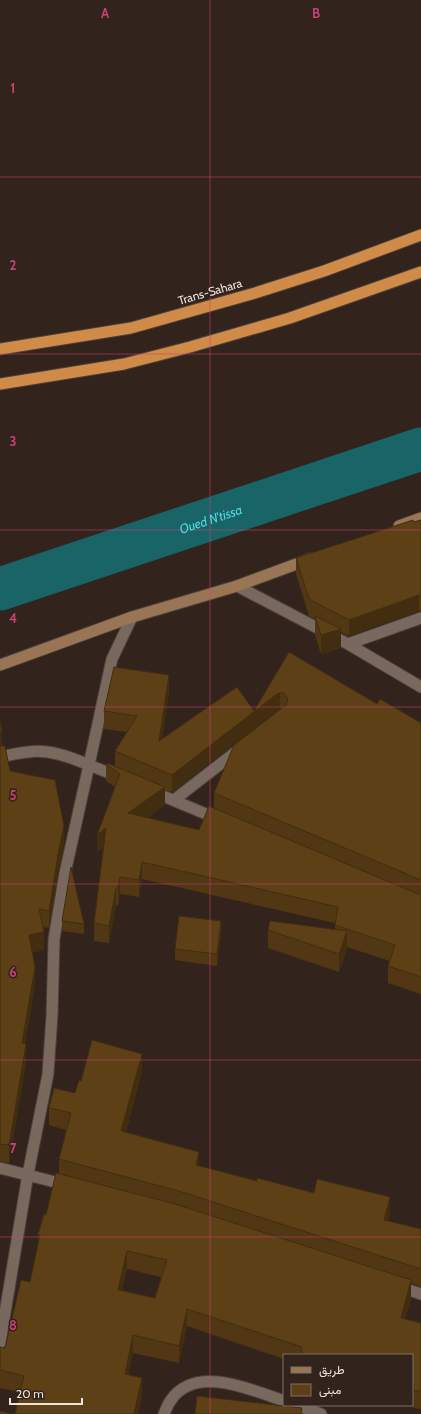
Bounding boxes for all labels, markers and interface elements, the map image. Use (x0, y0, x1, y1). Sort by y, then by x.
text: A (101, 5, 110, 21)
text: B (312, 5, 320, 21)
text: 1 (11, 80, 15, 96)
text: 2 (10, 257, 17, 273)
street label: Trans-Sahara (176, 275, 244, 308)
text: 3 (9, 433, 17, 449)
water label: Oued N'tissa (177, 501, 244, 537)
text: 4 (9, 610, 17, 626)
text: 5 (10, 787, 17, 803)
text: 6 (9, 964, 17, 980)
text: 7 (10, 1140, 17, 1156)
text: 8 (9, 1317, 17, 1333)
legend (283, 1354, 413, 1406)
text: طريق (319, 1362, 345, 1378)
scale bar (10, 1380, 82, 1406)
text: مبنى (319, 1382, 341, 1398)
text: 20 m (16, 1386, 44, 1401)

